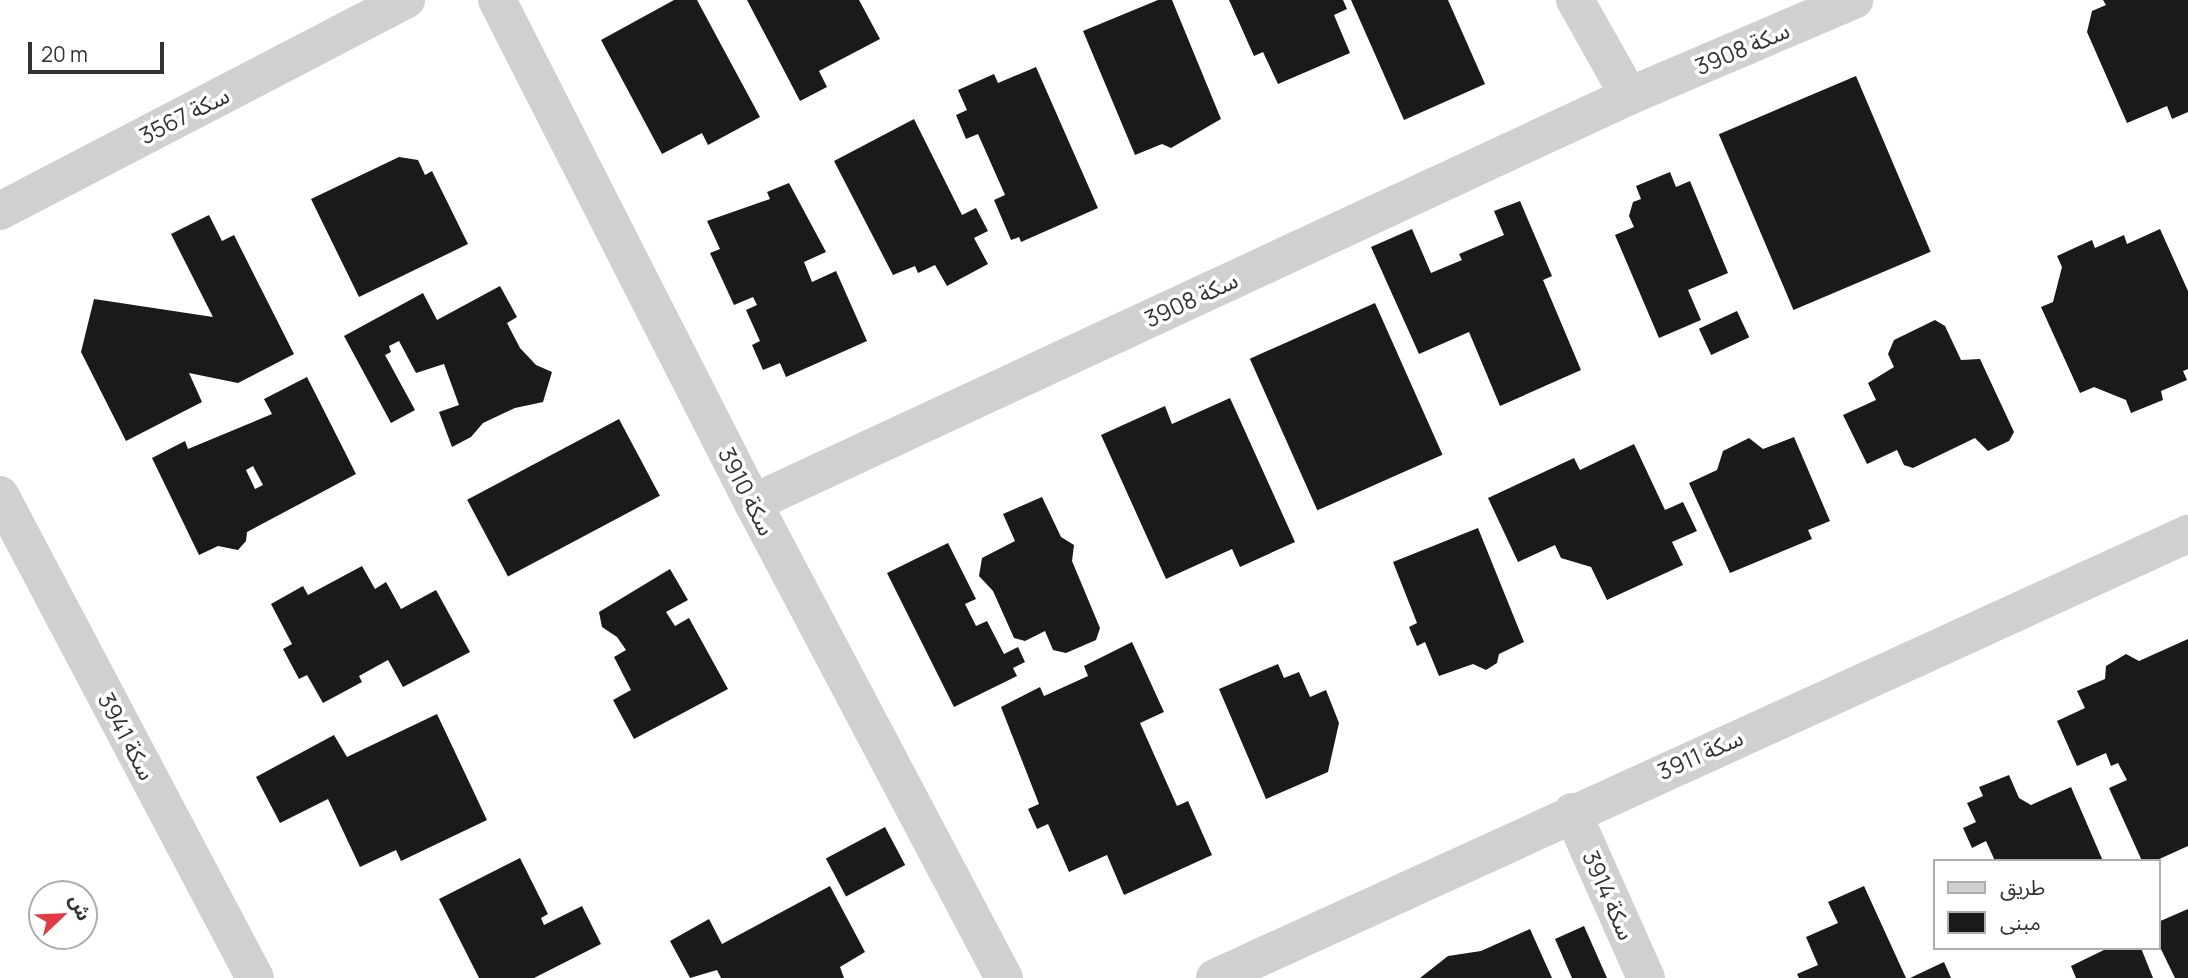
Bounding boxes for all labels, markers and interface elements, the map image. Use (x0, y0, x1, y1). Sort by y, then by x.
street label: سكة 3908 (1691, 16, 1793, 80)
scale bar (32, 28, 168, 72)
text: 20 m (41, 40, 88, 68)
street label: سكة 3567 (134, 81, 234, 149)
street label: سكة 3908 (1140, 265, 1242, 333)
street label: سكة 3910 (713, 442, 781, 540)
street label: سكة 3941 (93, 688, 161, 784)
street label: سكة 3911 (1653, 723, 1747, 785)
street label: سكة 3914 (1577, 846, 1641, 944)
legend (1932, 859, 2160, 950)
text: طريق (2000, 873, 2045, 901)
north arrow (28, 880, 98, 950)
text: ش (63, 891, 98, 925)
text: مبنى (2000, 908, 2041, 936)

